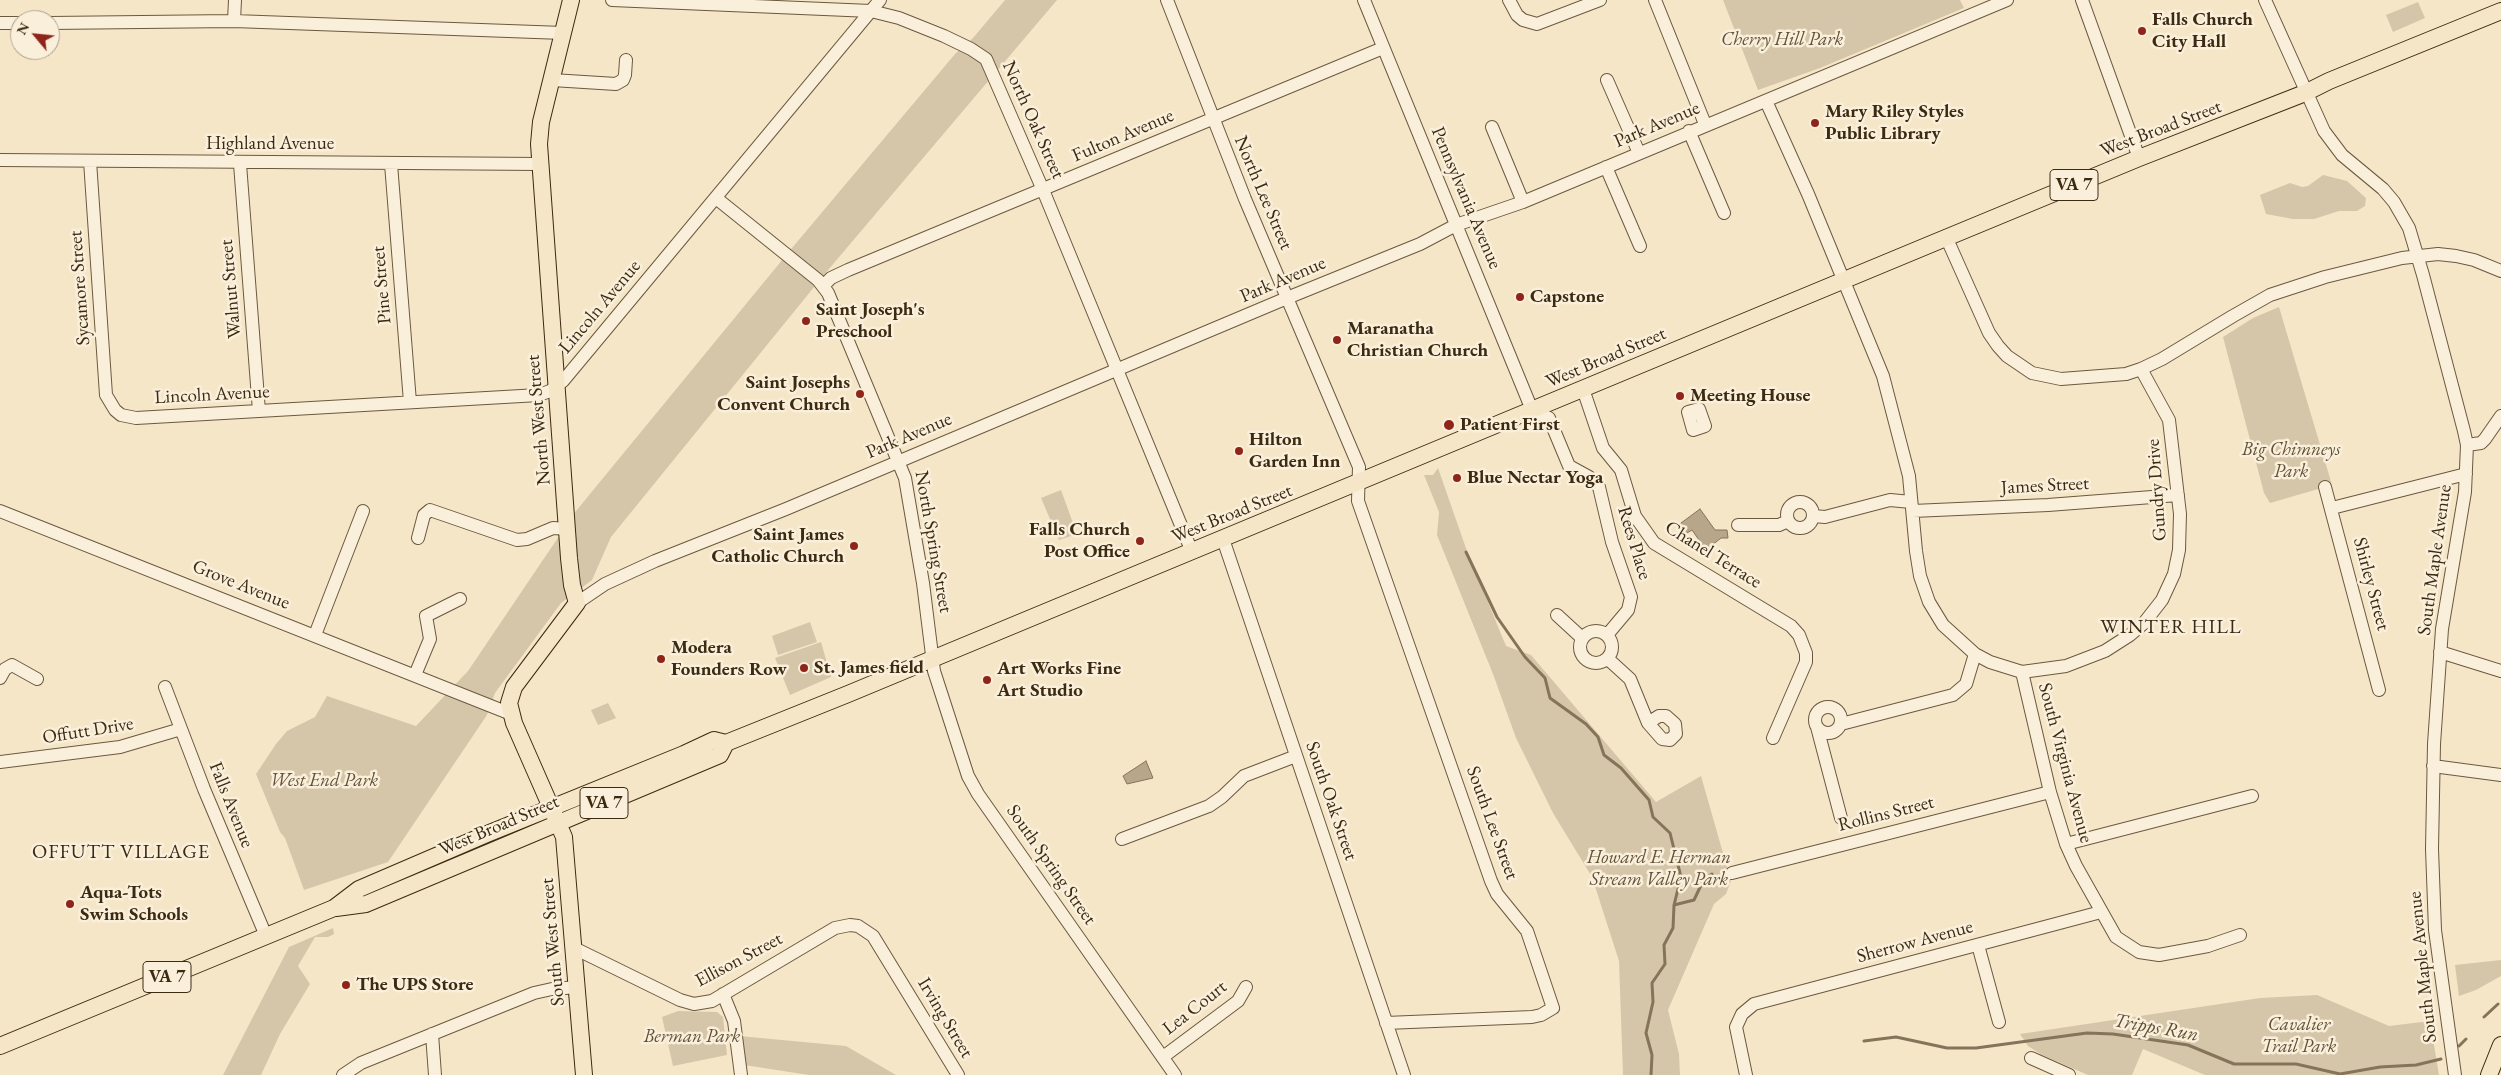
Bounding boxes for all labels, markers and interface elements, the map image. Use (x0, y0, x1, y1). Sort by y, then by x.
place label: Falls Church City Hall (2152, 9, 2253, 53)
north arrow (10, 10, 60, 60)
text: N (12, 19, 33, 38)
marker: Falls Church City Hall (2136, 25, 2148, 37)
park label: Cherry Hill Park (1721, 29, 1843, 51)
street label: North Oak Street (997, 57, 1069, 183)
street label: West Broad Street (2097, 95, 2225, 163)
street label: Park Avenue (1611, 97, 1703, 153)
place label: Mary Riley Styles Public Library (1825, 101, 1964, 145)
street label: Fulton Avenue (1069, 104, 1177, 168)
marker: Mary Riley Styles Public Library (1809, 117, 1821, 129)
street label: Pennsylvania Avenue (1426, 124, 1506, 272)
street label: Highland Avenue (206, 133, 334, 155)
street label: North Lee Street (1229, 133, 1297, 253)
road number: VA 7 (2050, 170, 2098, 200)
street label: Sycamore Street (65, 230, 95, 346)
street label: Walnut Street (215, 239, 247, 339)
street label: Pine Street (367, 245, 397, 325)
street label: Park Avenue (1237, 252, 1329, 308)
street label: Lincoln Avenue (554, 256, 646, 358)
place label: Capstone (1530, 286, 1604, 308)
marker: Capstone (1514, 291, 1526, 303)
place label: Saint Joseph's Preschool (816, 299, 925, 343)
marker: Saint Joseph's Preschool (800, 315, 812, 327)
place label: Maranatha Christian Church (1347, 318, 1488, 362)
street label: West Broad Street (1543, 322, 1669, 394)
marker: Maranatha Christian Church (1331, 334, 1343, 346)
street label: North West Street (522, 354, 556, 486)
place label: Saint Josephs Convent Church (717, 372, 850, 416)
street label: Lincoln Avenue (154, 381, 270, 409)
place label: Meeting House (1690, 385, 1810, 407)
marker: Saint Josephs Convent Church (854, 388, 866, 400)
marker: Meeting House (1674, 390, 1686, 402)
street label: Park Avenue (863, 408, 955, 464)
place label: Patient First (1460, 414, 1560, 436)
marker: Patient First (1442, 418, 1456, 432)
place label: Hilton Garden Inn (1249, 429, 1340, 473)
street label: Gundry Drive (2142, 438, 2172, 542)
park label: Big Chimneys Park (2242, 439, 2340, 483)
marker: Hilton Garden Inn (1233, 445, 1245, 457)
place label: Blue Nectar Yoga (1467, 467, 1603, 489)
street label: North Spring Street (909, 469, 957, 615)
marker: Blue Nectar Yoga (1451, 472, 1463, 484)
street label: James Street (2001, 472, 2089, 500)
street label: West Broad Street (1168, 479, 1296, 549)
street label: South Maple Avenue (2413, 483, 2457, 637)
street label: Rees Place (1612, 504, 1656, 582)
street label: Chanel Terrace (1660, 516, 1766, 594)
place label: Falls Church Post Office (1029, 519, 1130, 563)
place label: Saint James Catholic Church (712, 524, 844, 568)
marker: Falls Church Post Office (1134, 535, 1146, 547)
street label: Shirley Street (2348, 535, 2394, 633)
marker: Saint James Catholic Church (848, 540, 860, 552)
street label: Grove Avenue (189, 555, 293, 615)
district label: WINTER HILL (2099, 616, 2243, 640)
place label: Modera Founders Row (671, 637, 787, 681)
marker: Modera Founders Row (655, 653, 667, 665)
place label: St. James field (814, 657, 924, 679)
place label: Art Works Fine Art Studio (997, 658, 1121, 702)
marker: St. James field (798, 662, 810, 674)
marker: Art Works Fine Art Studio (981, 674, 993, 686)
street label: South Virginia Avenue (2033, 681, 2097, 845)
street label: Offutt Drive (41, 713, 135, 749)
street label: South Oak Street (1300, 739, 1362, 863)
street label: Falls Avenue (204, 759, 258, 851)
street label: South Lee Street (1461, 763, 1523, 883)
park label: West End Park (270, 770, 378, 792)
road number: VA 7 (580, 788, 628, 818)
street label: West Broad Street (436, 790, 562, 862)
street label: Rollins Street (1836, 791, 1936, 837)
street label: South Spring Street (1001, 801, 1101, 929)
district label: OFFUTT VILLAGE (30, 841, 212, 865)
park label: Howard E. Herman Stream Valley Park (1587, 847, 1731, 891)
street label: South West Street (536, 877, 570, 1007)
place label: Aqua-Tots Swim Schools (80, 882, 188, 926)
street label: South Maple Avenue (2404, 890, 2442, 1044)
marker: Aqua-Tots Swim Schools (64, 898, 76, 910)
street label: Sherrow Avenue (1854, 916, 1976, 968)
street label: Ellison Street (691, 927, 787, 993)
road number: VA 7 (143, 962, 191, 992)
place label: The UPS Store (356, 974, 473, 996)
street label: Irving Street (912, 974, 978, 1062)
street label: Lea Court (1158, 976, 1232, 1040)
marker: The UPS Store (340, 979, 352, 991)
water label: Tripps Run (2112, 1009, 2200, 1047)
park label: Cavalier Trail Park (2262, 1014, 2336, 1058)
park label: Berman Park (644, 1026, 740, 1048)

